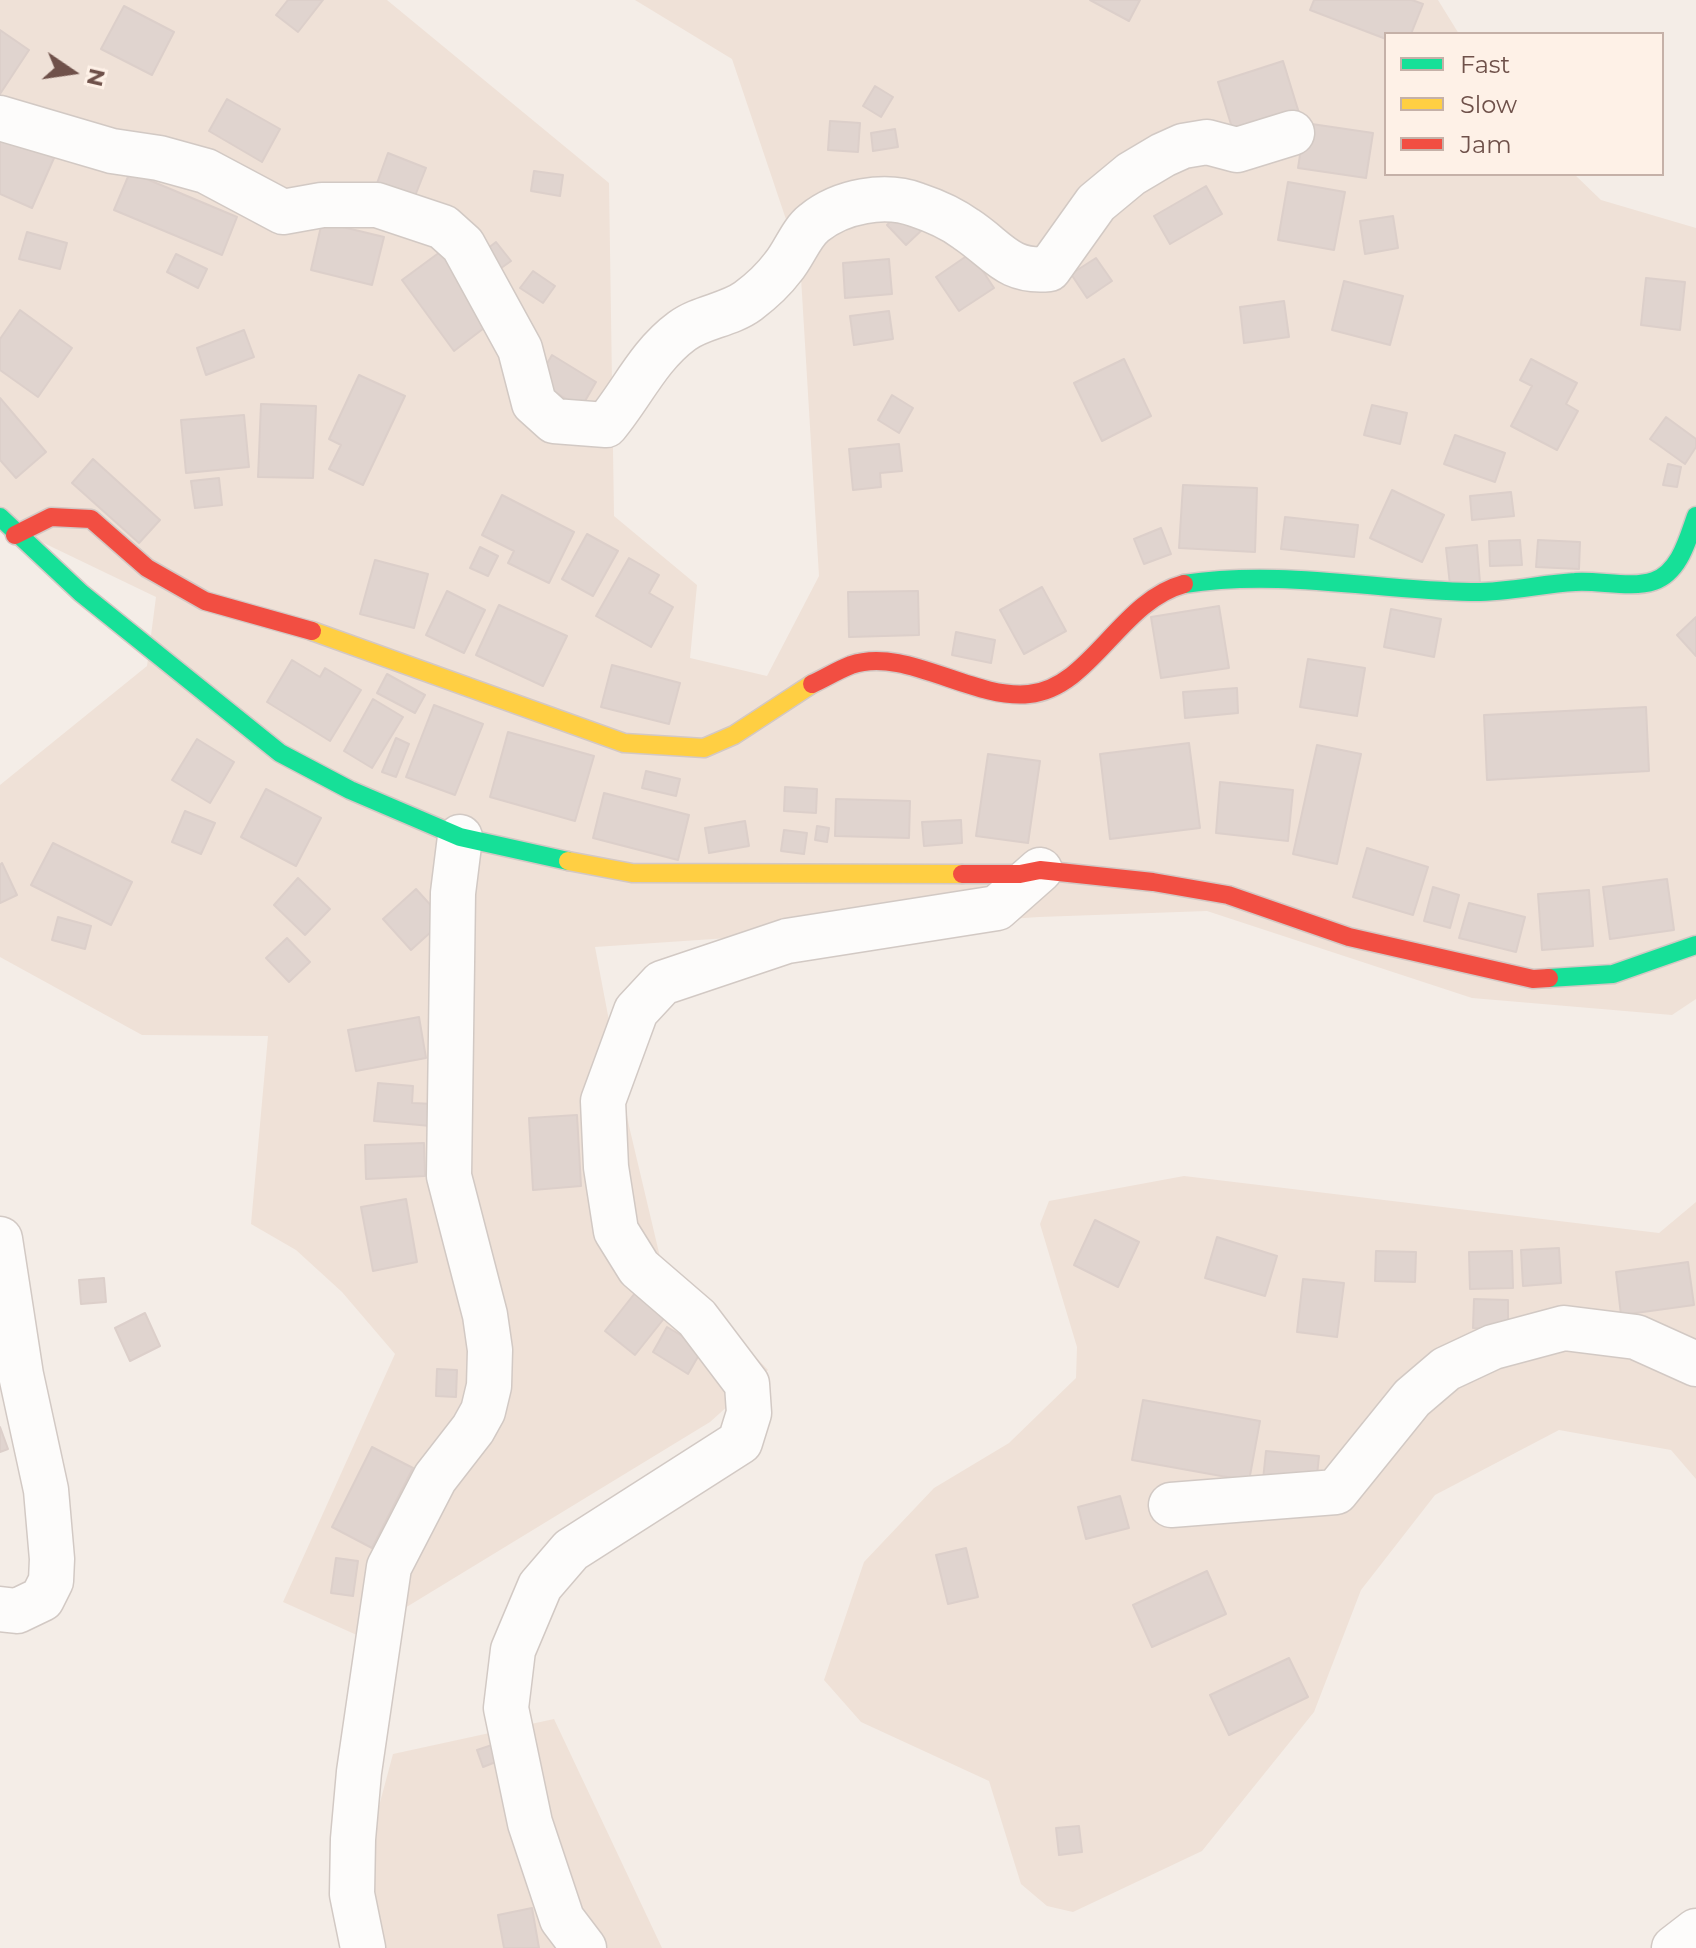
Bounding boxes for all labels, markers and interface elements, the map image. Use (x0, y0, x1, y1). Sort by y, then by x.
north arrow (32, 32, 112, 112)
legend (1384, 32, 1664, 176)
text: Fast (1460, 50, 1510, 79)
text: N (81, 66, 111, 89)
text: Slow (1460, 90, 1517, 119)
text: Jam (1460, 130, 1512, 159)

